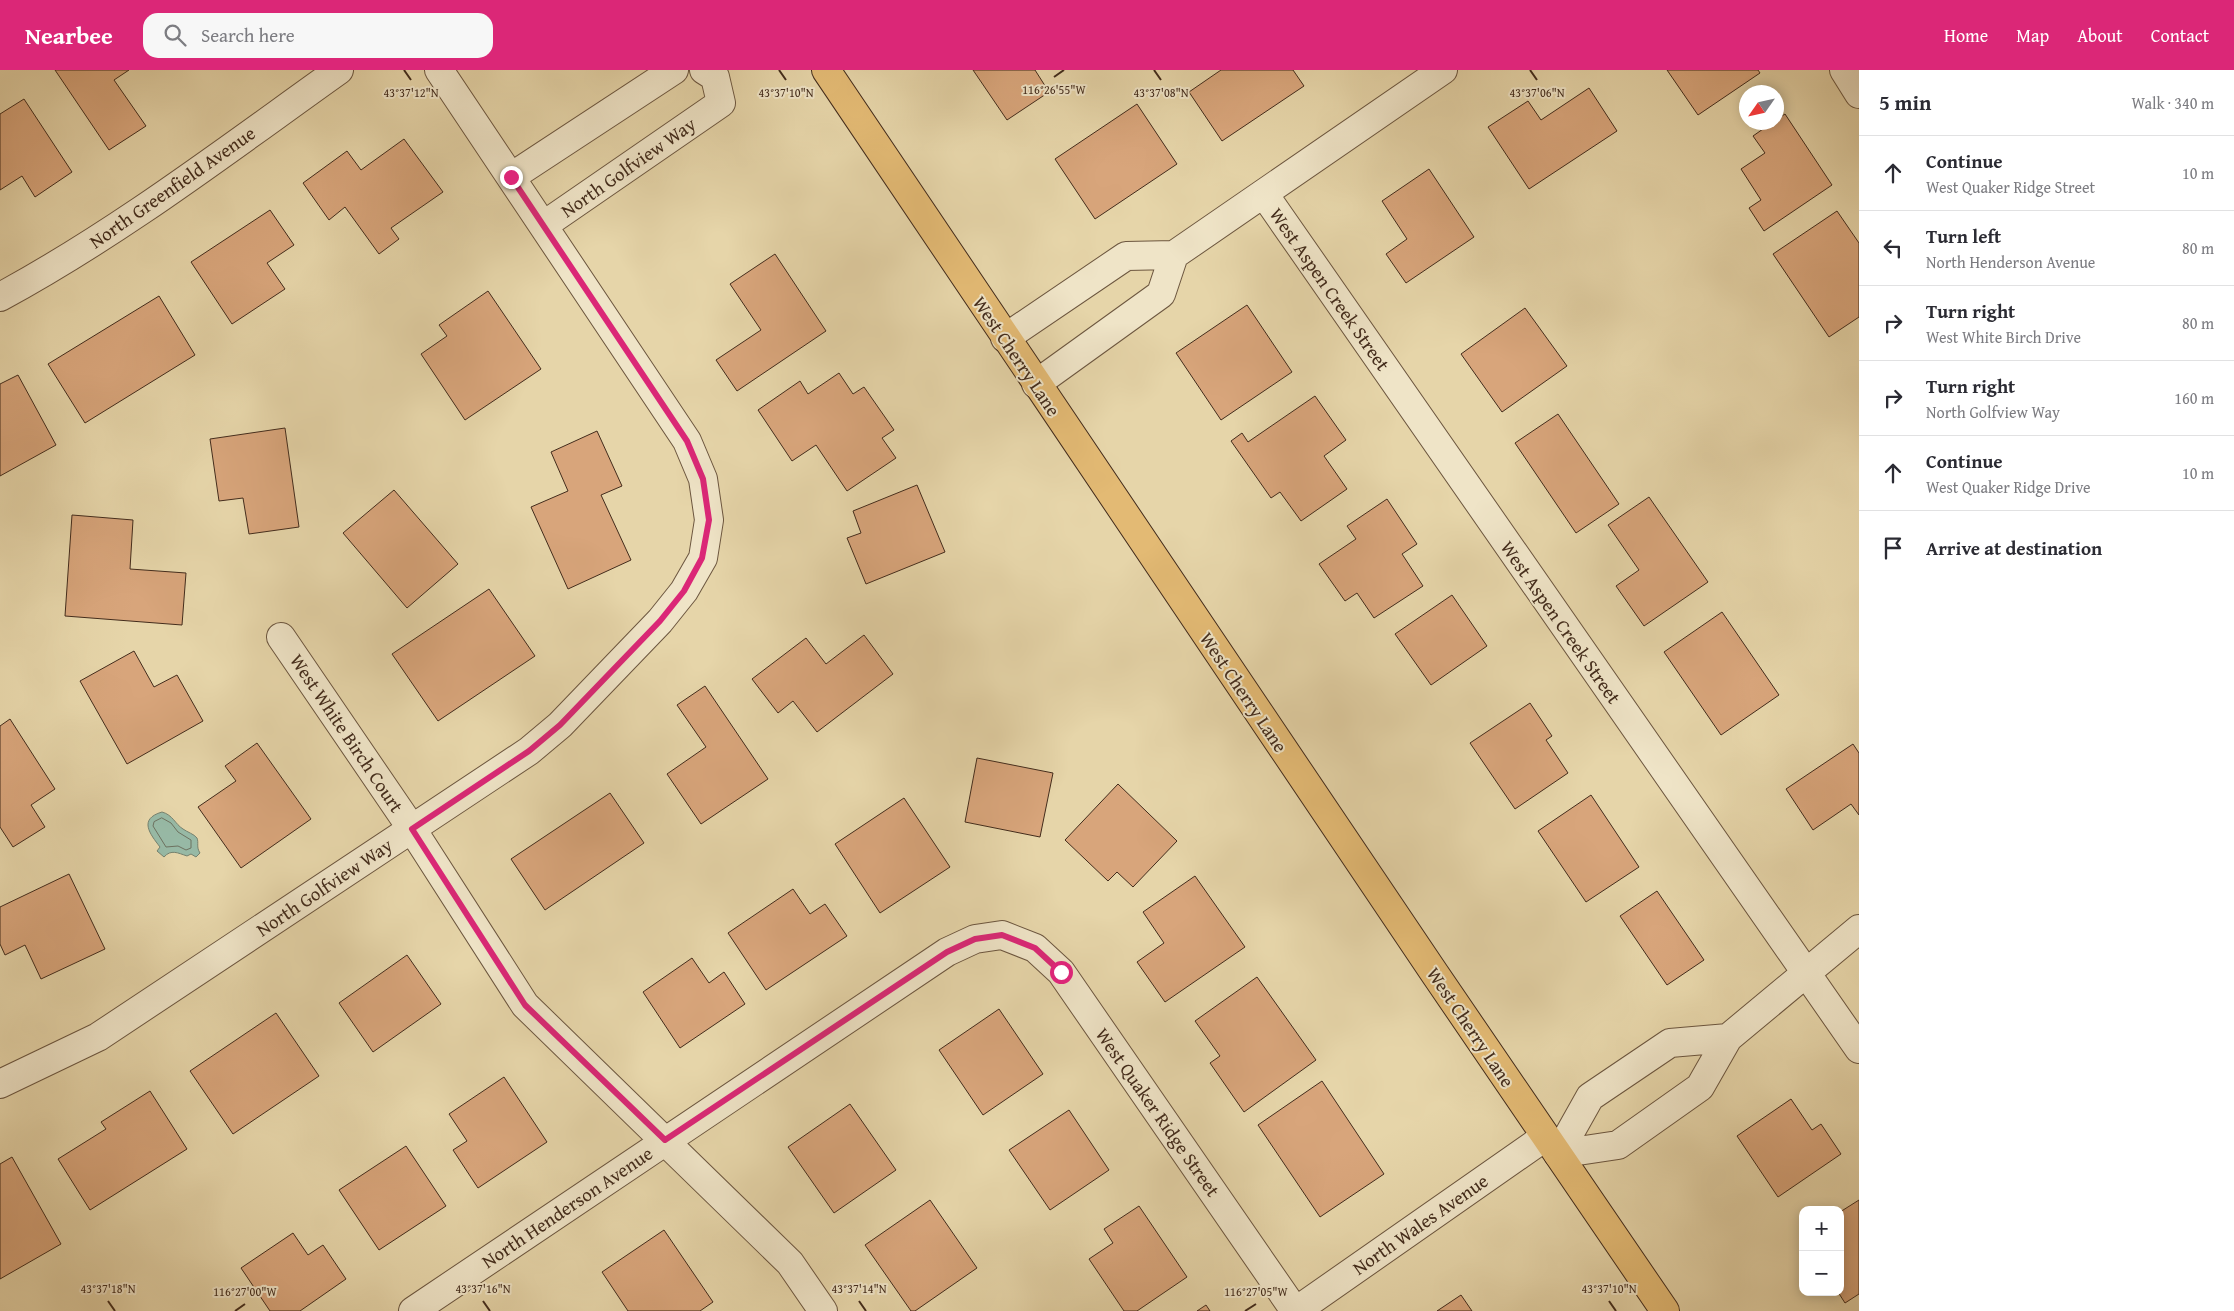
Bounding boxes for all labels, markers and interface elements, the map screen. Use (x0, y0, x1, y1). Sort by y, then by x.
search box (143, 13, 493, 58)
text: Nearbee (25, 18, 113, 53)
icon: search (161, 21, 189, 49)
text: Search here (201, 21, 295, 49)
text: Home (1944, 22, 1988, 49)
text: Map (2016, 22, 2049, 49)
text: About (2077, 22, 2123, 49)
text: Contact (2151, 22, 2209, 49)
text: 116°26'55"W (1022, 81, 1086, 98)
text: 43°37'12"N (383, 84, 439, 101)
text: 43°37'10"N (758, 84, 814, 101)
text: 43°37'08"N (1133, 84, 1189, 101)
text: 43°37'06"N (1509, 84, 1565, 101)
north arrow (1739, 85, 1784, 130)
text: 5 min (1879, 87, 1931, 118)
text: Walk · 340 m (2131, 91, 2214, 115)
street label: North Golfview Way (555, 110, 702, 224)
street label: North Greenfield Avenue (83, 119, 261, 255)
text: Continue (1926, 147, 2003, 175)
icon: ahead (1879, 159, 1907, 187)
text: 10 m (2182, 161, 2214, 185)
route end (500, 166, 523, 189)
text: West Quaker Ridge Street (1926, 175, 2095, 199)
street label: West Aspen Creek Street (1263, 202, 1397, 376)
text: Turn left (1926, 222, 2001, 250)
icon: left (1879, 234, 1907, 262)
text: 80 m (2182, 236, 2214, 260)
text: North Henderson Avenue (1926, 250, 2095, 274)
street label: West Cherry Lane (966, 290, 1068, 422)
text: Turn right (1926, 297, 2015, 325)
icon: right (1879, 309, 1907, 337)
text: 80 m (2182, 311, 2214, 335)
text: West White Birch Drive (1926, 325, 2081, 349)
text: Turn right (1926, 372, 2015, 400)
icon: right (1879, 384, 1907, 412)
text: 160 m (2174, 386, 2214, 410)
text: North Golfview Way (1926, 400, 2060, 424)
text: Continue (1926, 447, 2003, 475)
icon: ahead (1879, 459, 1907, 487)
text: 10 m (2182, 461, 2214, 485)
text: West Quaker Ridge Drive (1926, 475, 2091, 499)
icon: arrive (1879, 534, 1907, 562)
text: Arrive at destination (1926, 534, 2102, 562)
street label: West Aspen Creek Street (1494, 535, 1628, 709)
street label: West Cherry Lane (1193, 626, 1295, 758)
street label: West White Birch Court (283, 648, 411, 818)
street label: North Golfview Way (250, 831, 398, 943)
route start (1050, 961, 1073, 984)
street label: West Cherry Lane (1420, 961, 1522, 1093)
street label: West Quaker Ridge Street (1089, 1022, 1227, 1203)
street label: North Henderson Avenue (476, 1139, 658, 1275)
street label: North Wales Avenue (1346, 1167, 1494, 1281)
map controls (1799, 1206, 1844, 1296)
button: + (1799, 1206, 1844, 1251)
button: − (1799, 1251, 1844, 1296)
text: 43°37'18"N (80, 1280, 136, 1297)
text: 43°37'16"N (455, 1280, 511, 1297)
text: 43°37'14"N (831, 1280, 887, 1297)
text: 43°37'10"N (1581, 1280, 1637, 1297)
text: 116°27'00"W (213, 1283, 277, 1300)
text: 116°27'05"W (1224, 1283, 1288, 1300)

